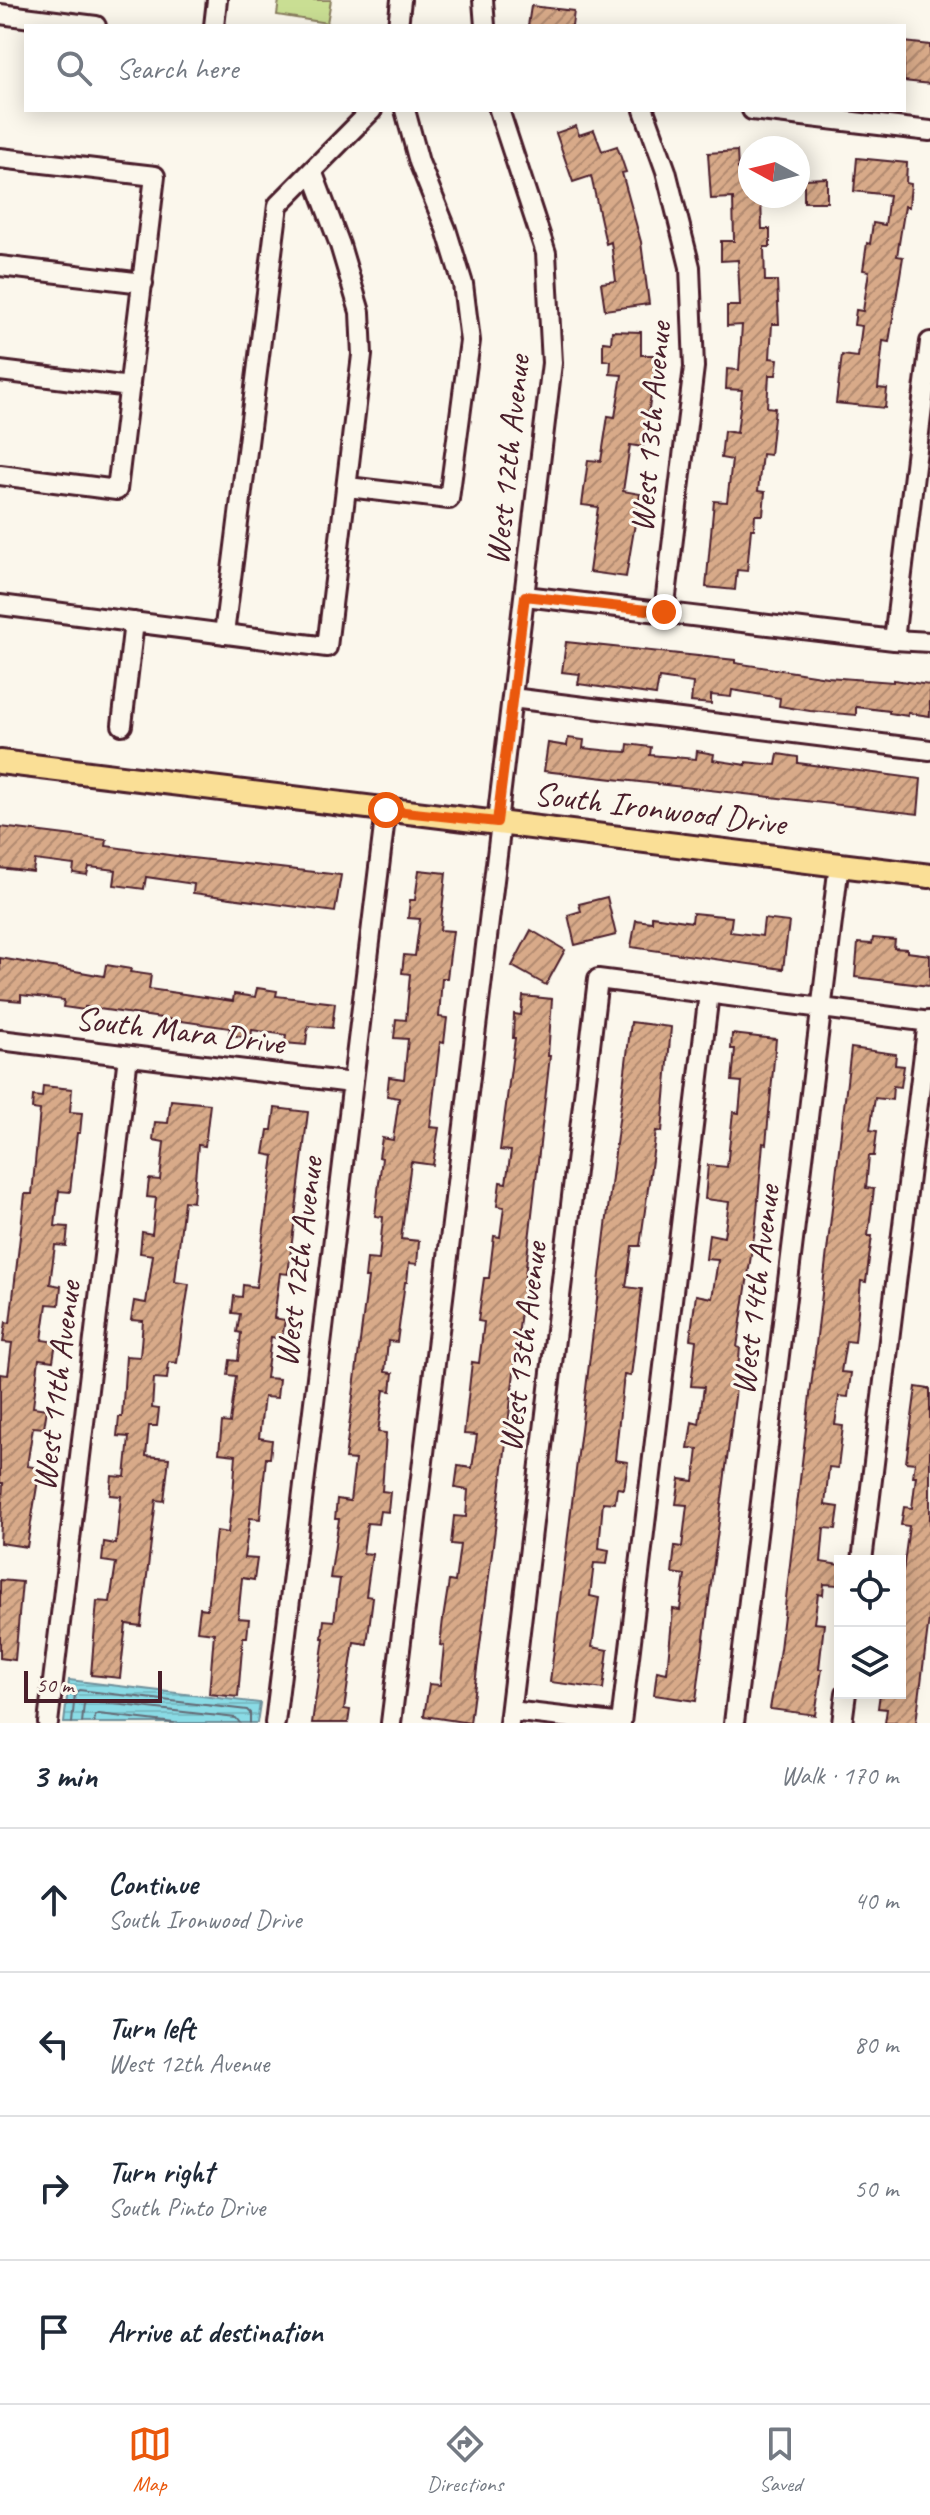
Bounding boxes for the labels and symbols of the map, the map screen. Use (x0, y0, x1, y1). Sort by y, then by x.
north arrow (738, 136, 810, 208)
street label: West 13th Avenue (619, 318, 681, 534)
street label: West 12th Avenue (475, 351, 540, 567)
route end (646, 594, 682, 630)
street label: South Ironwood Drive (532, 771, 791, 845)
route start (368, 792, 404, 828)
street label: South Mara Drive (73, 996, 289, 1064)
street label: West 12th Avenue (264, 1153, 332, 1369)
street label: West 14th Avenue (721, 1181, 789, 1397)
street label: West 13th Avenue (488, 1238, 556, 1454)
street label: West 11th Avenue (22, 1277, 90, 1493)
scale bar (24, 1667, 162, 1703)

